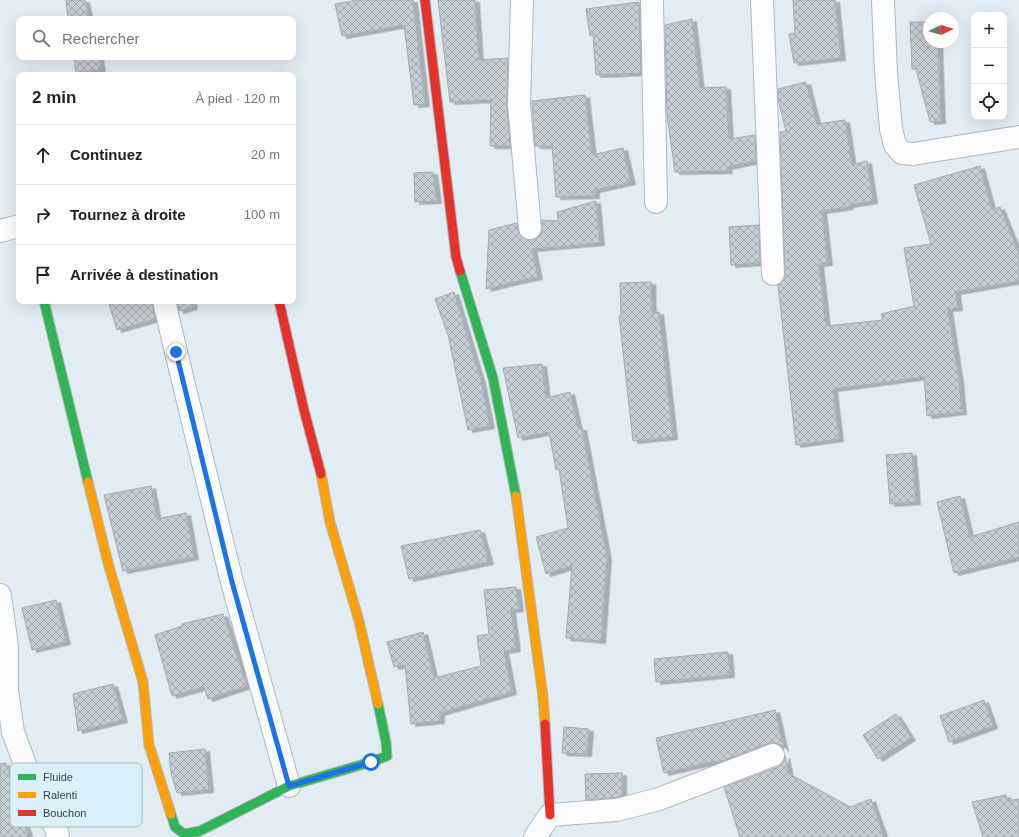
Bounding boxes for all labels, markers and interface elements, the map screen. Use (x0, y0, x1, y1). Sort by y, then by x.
north arrow (923, 12, 959, 48)
map controls (971, 12, 1007, 120)
button: + (971, 12, 1007, 48)
search box (16, 16, 296, 60)
icon: search (30, 27, 52, 49)
text: Rechercher (62, 30, 140, 47)
button: − (971, 48, 1007, 84)
button: locate (971, 84, 1007, 120)
text: 2 min (32, 88, 76, 107)
text: À pied · 120 m (195, 91, 280, 106)
icon: ahead (32, 144, 54, 166)
text: Continuez (70, 146, 143, 163)
text: 20 m (251, 147, 280, 162)
icon: right (32, 204, 54, 226)
text: Tournez à droite (70, 206, 186, 223)
text: 100 m (244, 207, 280, 222)
icon: arrive (32, 264, 54, 286)
text: Arrivée à destination (70, 266, 218, 283)
route end (167, 343, 185, 361)
route start (362, 753, 380, 771)
legend (10, 763, 142, 827)
text: Fluide (43, 771, 73, 783)
text: Ralenti (43, 789, 77, 801)
text: Bouchon (43, 807, 86, 819)

